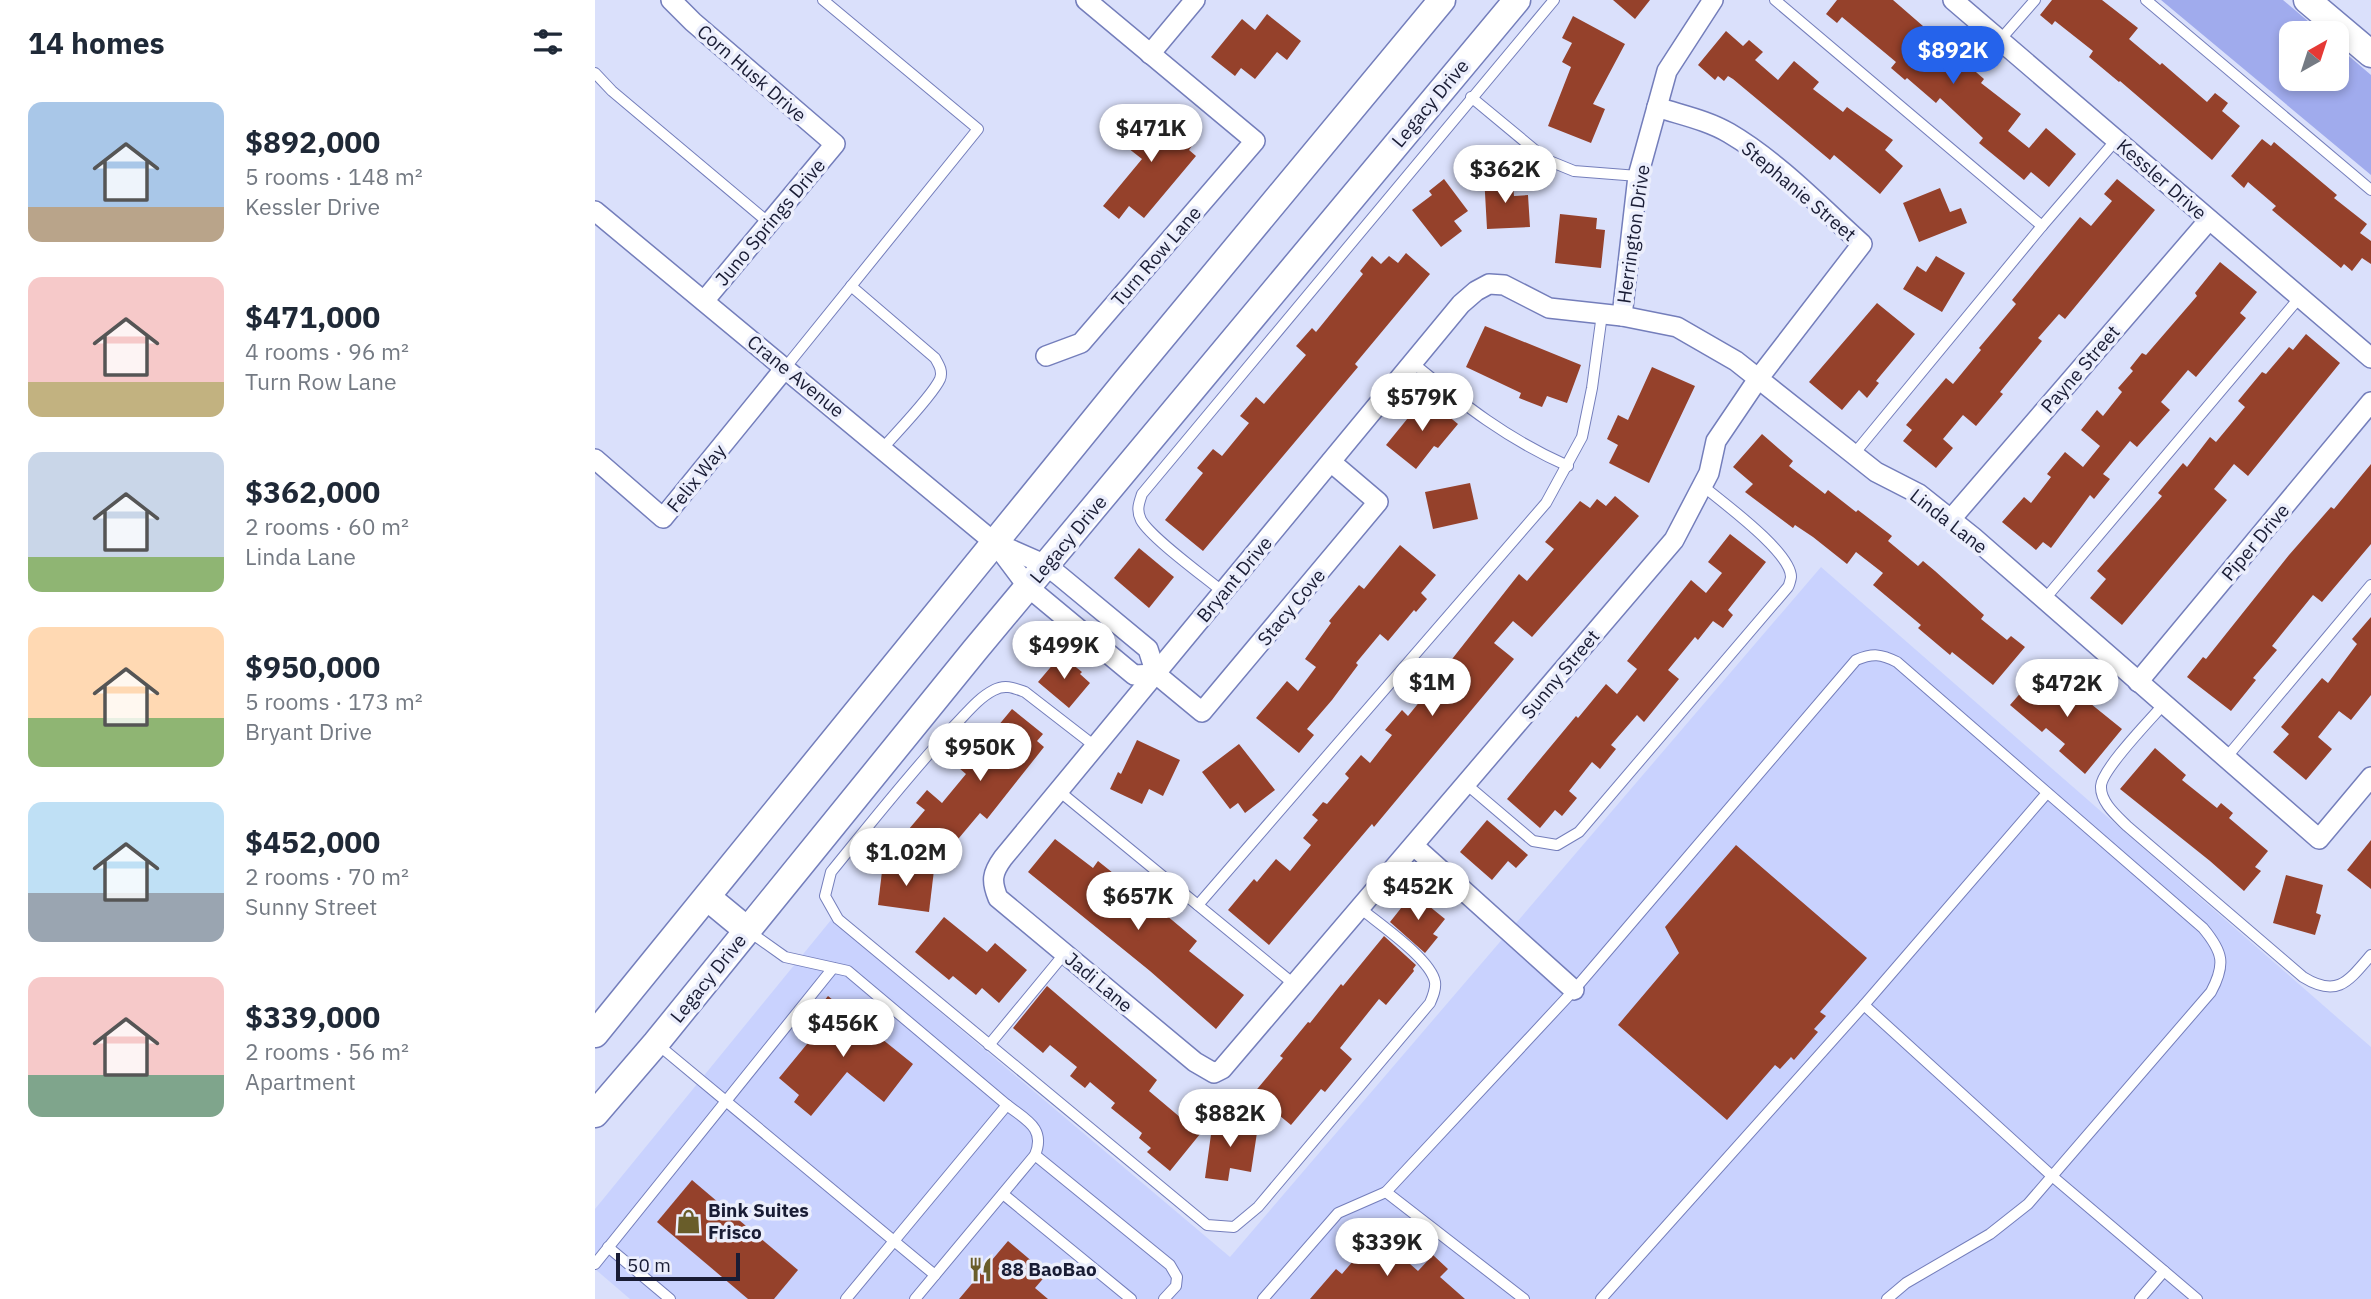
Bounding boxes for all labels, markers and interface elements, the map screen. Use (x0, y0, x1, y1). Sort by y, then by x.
street label: Corn Husk Drive (693, 19, 811, 127)
north arrow (2279, 21, 2349, 91)
map controls (2279, 21, 2349, 91)
text: 14 homes (28, 23, 165, 62)
icon: filters (529, 23, 567, 61)
pin: $892K (1904, 27, 2002, 86)
text: $892K (1917, 34, 1989, 64)
street label: Legacy Drive (1386, 54, 1474, 152)
pin: $471K (1102, 104, 1200, 164)
text: $471K (1115, 112, 1187, 142)
text: $892,000 (245, 122, 380, 161)
icon: home (84, 130, 168, 214)
street label: Kessler Drive (2112, 133, 2212, 225)
street label: Stephanie Street (1737, 136, 1861, 246)
pin: $362K (1456, 146, 1554, 205)
street label: Juno Springs Drive (710, 153, 830, 291)
text: $362K (1469, 153, 1541, 183)
text: 5 rooms · 148 m² (245, 161, 423, 191)
street label: Herrington Drive (1611, 163, 1655, 305)
text: Kessler Drive (245, 191, 380, 221)
street label: Turn Row Lane (1106, 201, 1206, 311)
text: $471,000 (245, 297, 380, 336)
icon: home (84, 305, 168, 389)
street label: Payne Street (2035, 320, 2125, 418)
street label: Crane Avenue (743, 330, 849, 422)
text: 4 rooms · 96 m² (245, 336, 409, 366)
text: Turn Row Lane (245, 366, 397, 396)
pin: $579K (1373, 374, 1471, 433)
text: $579K (1386, 381, 1458, 411)
street label: Felix Way (661, 439, 731, 517)
text: $362,000 (245, 472, 380, 511)
icon: home (84, 480, 168, 564)
street label: Linda Lane (1906, 483, 1992, 559)
street label: Legacy Drive (1024, 490, 1112, 588)
street label: Piper Drive (2216, 499, 2294, 585)
text: 2 rooms · 60 m² (245, 511, 409, 541)
street label: Bryant Drive (1191, 531, 1277, 627)
text: Linda Lane (245, 541, 356, 571)
street label: Stacy Cove (1252, 564, 1330, 650)
pin: $499K (1015, 622, 1113, 681)
street label: Sunny Street (1516, 624, 1604, 724)
text: $499K (1028, 629, 1100, 659)
text: $950,000 (245, 647, 380, 686)
icon: home (84, 655, 168, 739)
pin: $1M (1398, 658, 1466, 718)
pin: $472K (2018, 660, 2116, 719)
text: $1M (1409, 666, 1455, 696)
text: $472K (2031, 667, 2103, 697)
text: 5 rooms · 173 m² (245, 686, 423, 716)
text: Bryant Drive (245, 716, 372, 746)
pin: $950K (931, 724, 1029, 783)
text: $950K (944, 731, 1016, 761)
text: $452,000 (245, 822, 380, 861)
pin: $1.02M (849, 828, 963, 888)
icon: home (84, 830, 168, 914)
text: $1.02M (865, 836, 947, 866)
text: 2 rooms · 70 m² (245, 861, 409, 891)
pin: $452K (1369, 862, 1467, 922)
text: $452K (1382, 870, 1454, 900)
pin: $657K (1089, 872, 1187, 932)
text: $657K (1102, 880, 1174, 910)
text: Sunny Street (245, 891, 377, 921)
street label: Legacy Drive (665, 929, 751, 1027)
street label: Jadi Lane (1060, 947, 1138, 1017)
text: $339,000 (245, 997, 380, 1036)
pin: $456K (794, 1000, 892, 1059)
icon: home (84, 1005, 168, 1089)
text: $456K (807, 1007, 879, 1037)
text: 2 rooms · 56 m² (245, 1036, 409, 1066)
text: Apartment (245, 1066, 356, 1096)
pin: $882K (1181, 1090, 1279, 1149)
text: $882K (1194, 1097, 1266, 1127)
place label: Bink Suites Frisco (708, 1198, 809, 1244)
shop icon: Bink Suites Frisco (674, 1207, 702, 1235)
pin: $339K (1338, 1218, 1436, 1278)
text: $339K (1351, 1226, 1423, 1256)
scale bar (616, 1250, 740, 1282)
text: 50 m (627, 1253, 671, 1277)
restaurant icon: 88 BaoBao (967, 1255, 995, 1283)
place label: 88 BaoBao (1001, 1257, 1097, 1281)

